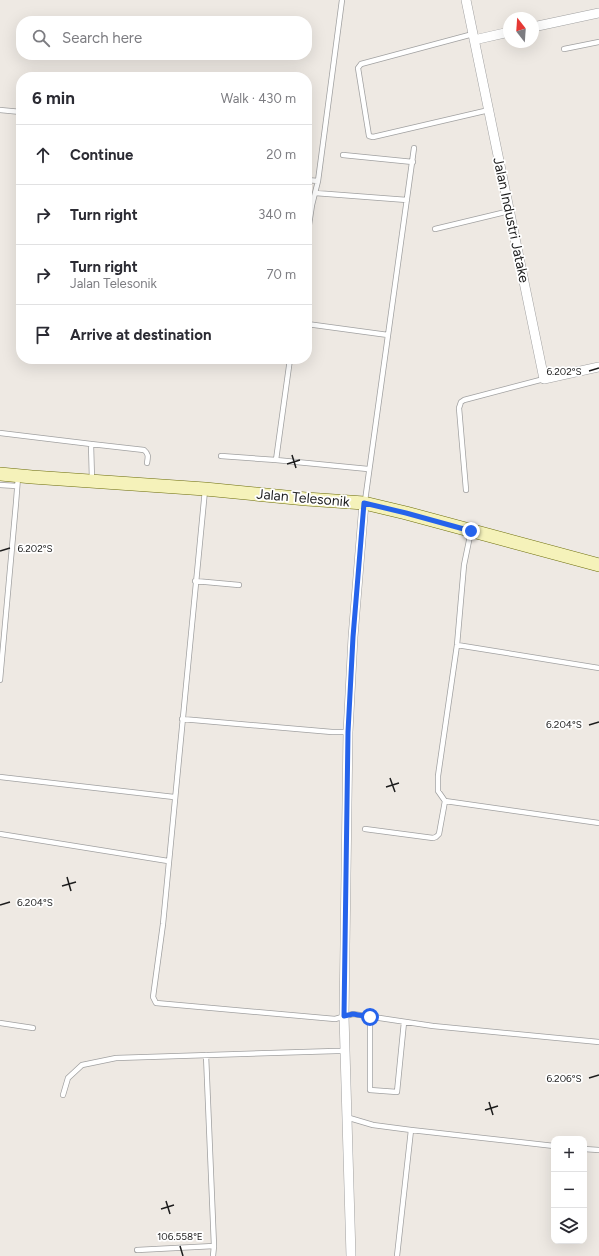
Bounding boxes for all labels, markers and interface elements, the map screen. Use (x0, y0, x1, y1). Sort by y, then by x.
north arrow (503, 12, 539, 48)
search box (16, 16, 312, 60)
icon: search (30, 27, 52, 49)
text: Search here (62, 29, 142, 47)
text: 6 min (32, 88, 75, 108)
text: Walk · 430 m (221, 91, 296, 106)
icon: ahead (32, 144, 54, 166)
text: Continue (70, 146, 133, 164)
text: 20 m (266, 147, 296, 162)
street label: Jalan Industri Jatake (489, 156, 533, 285)
icon: right (32, 204, 54, 226)
text: Turn right (70, 206, 138, 224)
text: 340 m (258, 207, 296, 222)
text: Turn right (70, 258, 138, 276)
icon: right (32, 264, 54, 286)
text: 70 m (266, 267, 296, 282)
text: Jalan Telesonik (70, 276, 157, 291)
icon: arrive (32, 324, 54, 346)
text: Arrive at destination (70, 326, 211, 344)
text: 6.202°S (546, 365, 582, 378)
street label: Jalan Telesonik (256, 485, 351, 511)
route end (462, 522, 480, 540)
text: 6.202°S (17, 542, 53, 555)
text: 6.204°S (546, 718, 582, 731)
text: 6.204°S (17, 896, 53, 909)
route start (361, 1008, 379, 1026)
text: 6.206°S (546, 1072, 582, 1085)
map controls (551, 1136, 587, 1244)
button: + (551, 1136, 587, 1172)
button: − (551, 1172, 587, 1208)
button: layers (551, 1208, 587, 1244)
text: 106.558°E (157, 1230, 203, 1243)

